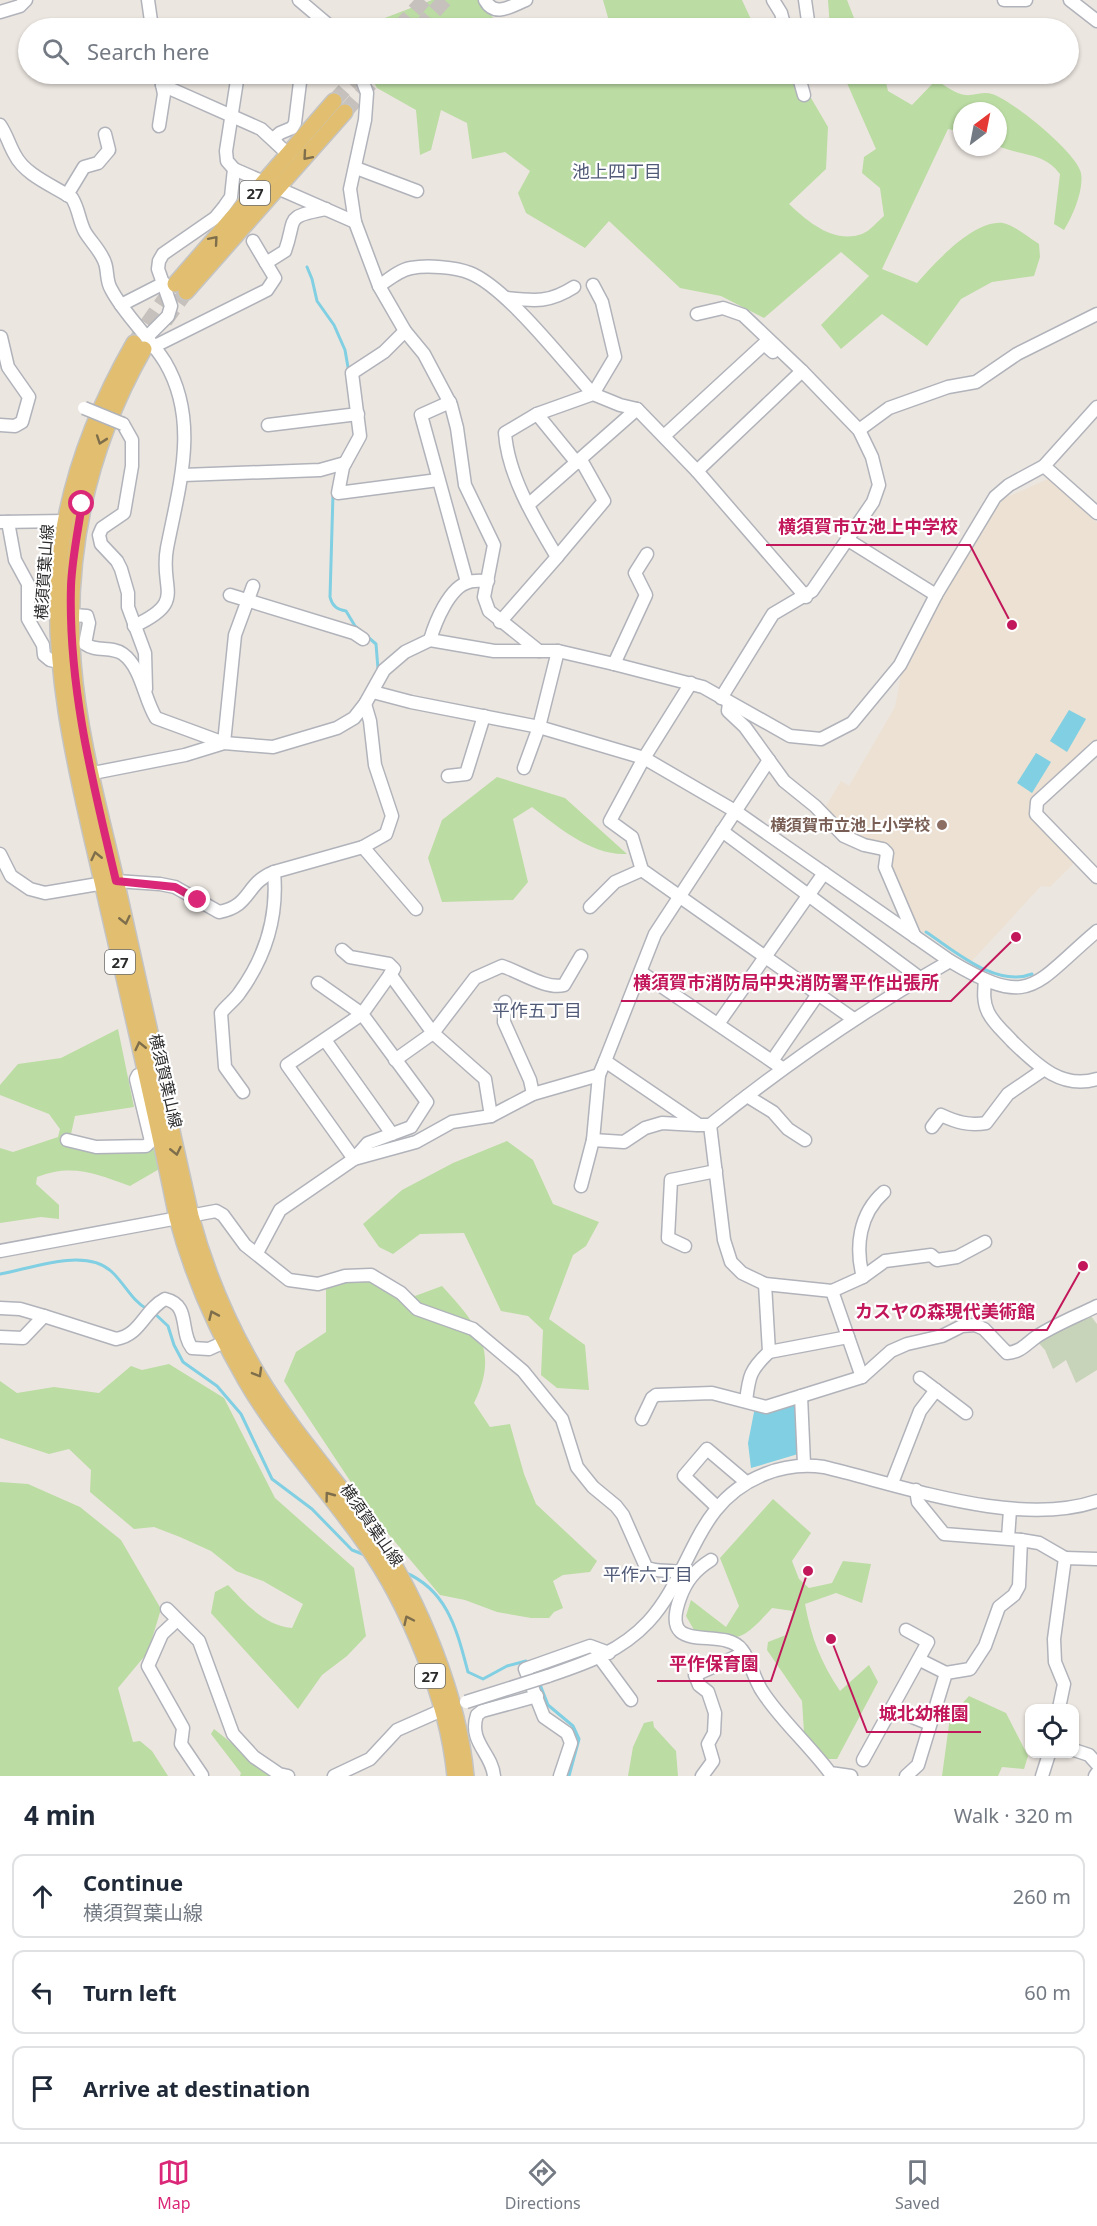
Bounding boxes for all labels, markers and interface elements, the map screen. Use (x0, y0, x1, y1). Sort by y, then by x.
search box (18, 18, 1079, 84)
icon: search (39, 35, 72, 68)
text: Search here (87, 36, 209, 66)
north arrow (953, 102, 1007, 156)
one-way arrow (303, 149, 314, 159)
district label: 池上四丁目 (572, 159, 662, 183)
road number: 27 (240, 181, 270, 205)
one-way arrow (207, 236, 218, 247)
one-way arrow (96, 434, 109, 445)
route start (68, 490, 94, 516)
callout: 横須賀市立池上中学校 (766, 509, 970, 545)
text: 横須賀市立池上中学校 (778, 514, 958, 538)
street label: 横須賀葉山線 (30, 523, 58, 621)
place label: 横須賀市立池上小学校 (770, 814, 930, 836)
marker: 横須賀市立池上小学校 (935, 818, 949, 832)
one-way arrow (90, 852, 103, 862)
route end (184, 886, 210, 912)
one-way arrow (117, 915, 130, 925)
road number: 27 (105, 950, 135, 974)
callout: 横須賀市消防局中央消防署平作出張所 (621, 965, 951, 1001)
text: 横須賀市消防局中央消防署平作出張所 (633, 970, 939, 994)
district label: 平作五丁目 (492, 998, 582, 1022)
street label: 横須賀葉山線 (144, 1032, 188, 1130)
one-way arrow (135, 1042, 148, 1052)
one-way arrow (169, 1146, 182, 1156)
callout: カスヤの森現代美術館 (843, 1294, 1047, 1330)
text: カスヤの森現代美術館 (855, 1299, 1035, 1323)
one-way arrow (208, 1310, 220, 1321)
one-way arrow (250, 1367, 262, 1377)
street label: 横須賀葉山線 (335, 1479, 409, 1571)
one-way arrow (326, 1491, 337, 1502)
district label: 平作六丁目 (603, 1562, 693, 1586)
one-way arrow (403, 1616, 415, 1627)
callout: 平作保育園 (657, 1645, 771, 1681)
text: 平作保育園 (669, 1651, 759, 1675)
road number: 27 (415, 1664, 445, 1688)
callout: 城北幼稚園 (867, 1696, 981, 1732)
text: 城北幼稚園 (879, 1701, 969, 1725)
map controls (1025, 1704, 1079, 1758)
button: locate (1025, 1704, 1079, 1758)
text: 4 min (24, 1797, 96, 1833)
text: Walk · 320 m (954, 1802, 1073, 1829)
text: Continue (83, 1867, 183, 1897)
icon: ahead (26, 1880, 59, 1913)
text: 260 m (1013, 1883, 1071, 1910)
text: 横須賀葉山線 (83, 1899, 203, 1926)
icon: left (26, 1976, 59, 2009)
text: Turn left (83, 1977, 177, 2007)
text: 60 m (1024, 1979, 1071, 2006)
icon: arrive (26, 2072, 59, 2105)
text: Arrive at destination (83, 2073, 310, 2103)
tab: Map (157, 2156, 190, 2214)
tab: Directions (505, 2156, 581, 2214)
tab: Saved (895, 2156, 940, 2214)

